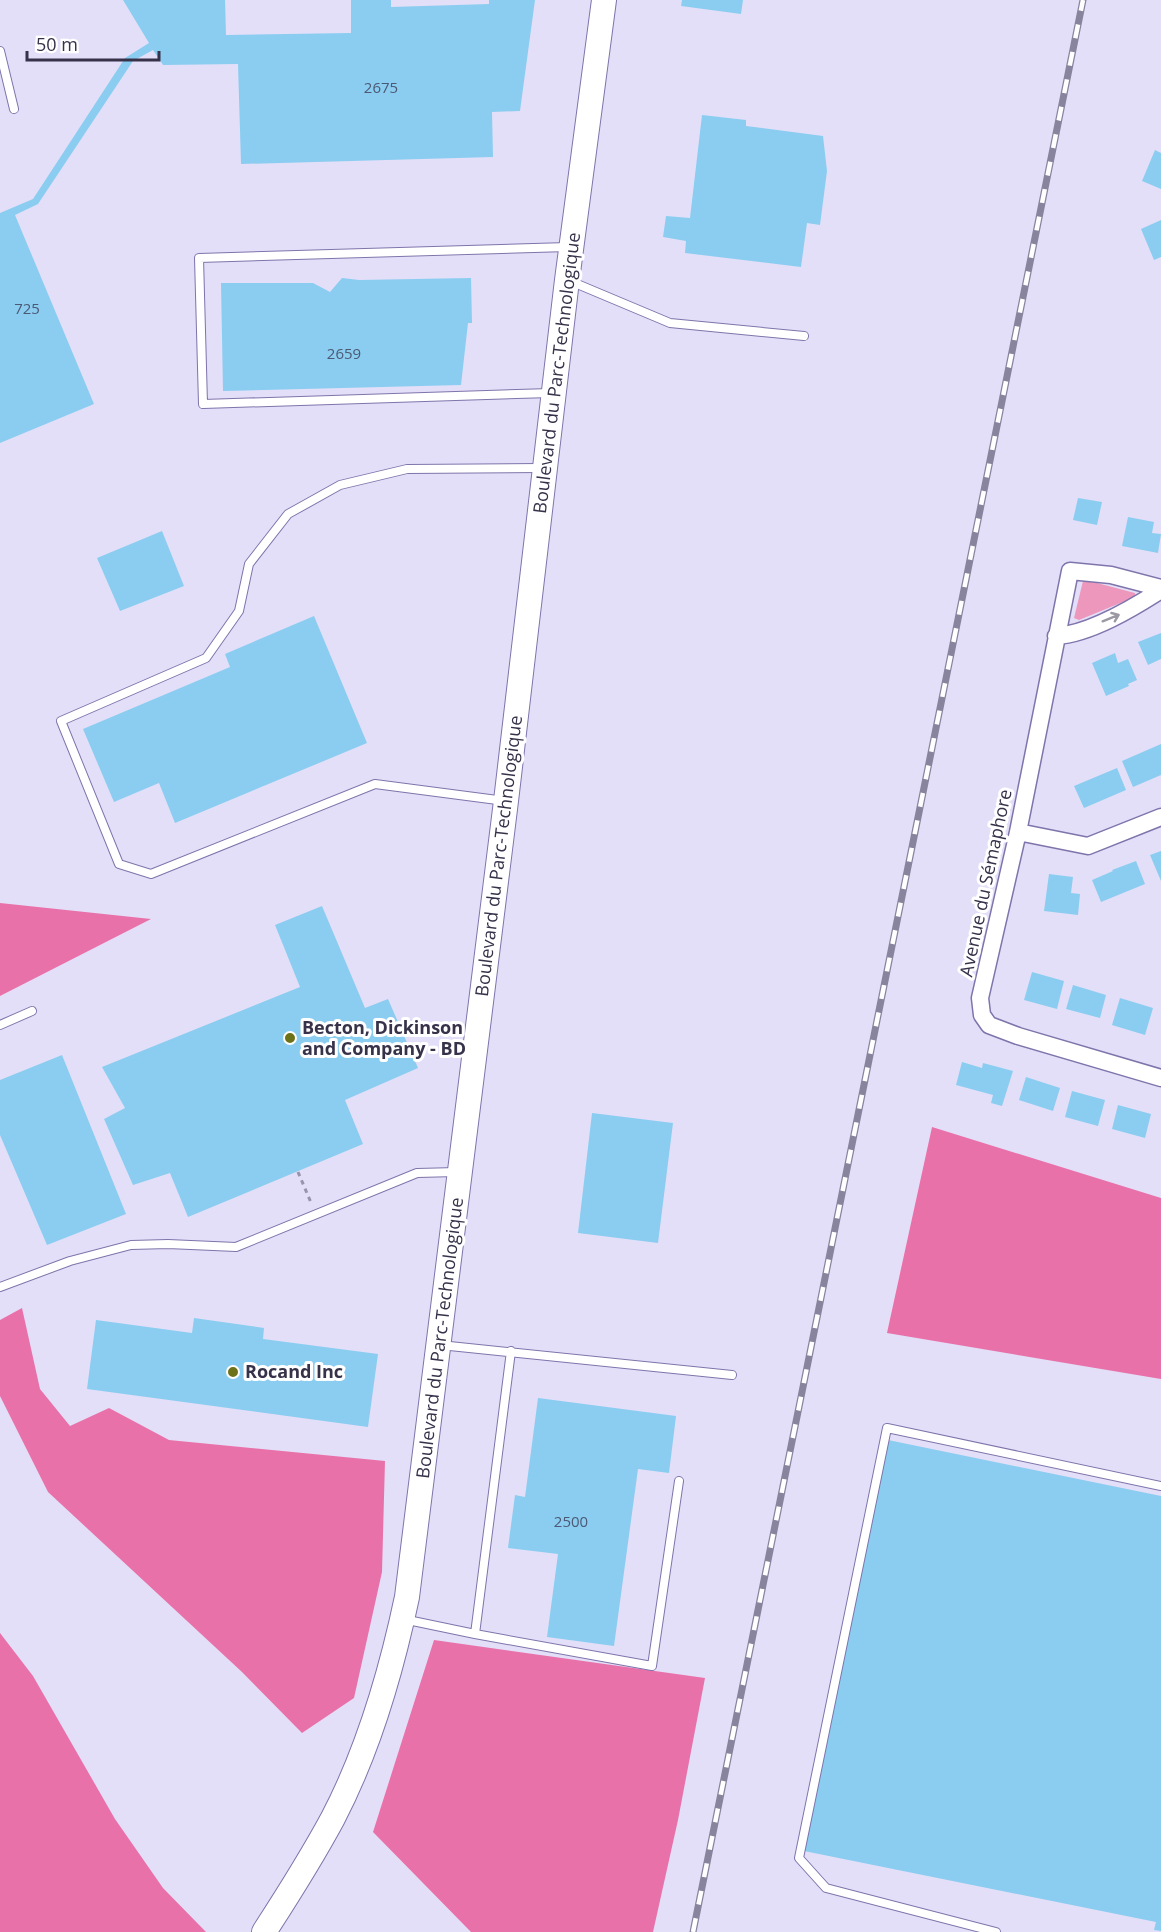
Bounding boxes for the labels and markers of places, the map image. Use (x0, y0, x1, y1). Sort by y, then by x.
place label: Becton, Dickinson and Company - BD (302, 1015, 466, 1060)
marker: Becton, Dickinson and Company - BD (283, 1031, 297, 1045)
place label: Rocand Inc (245, 1359, 343, 1383)
marker: Rocand Inc (226, 1365, 240, 1379)

